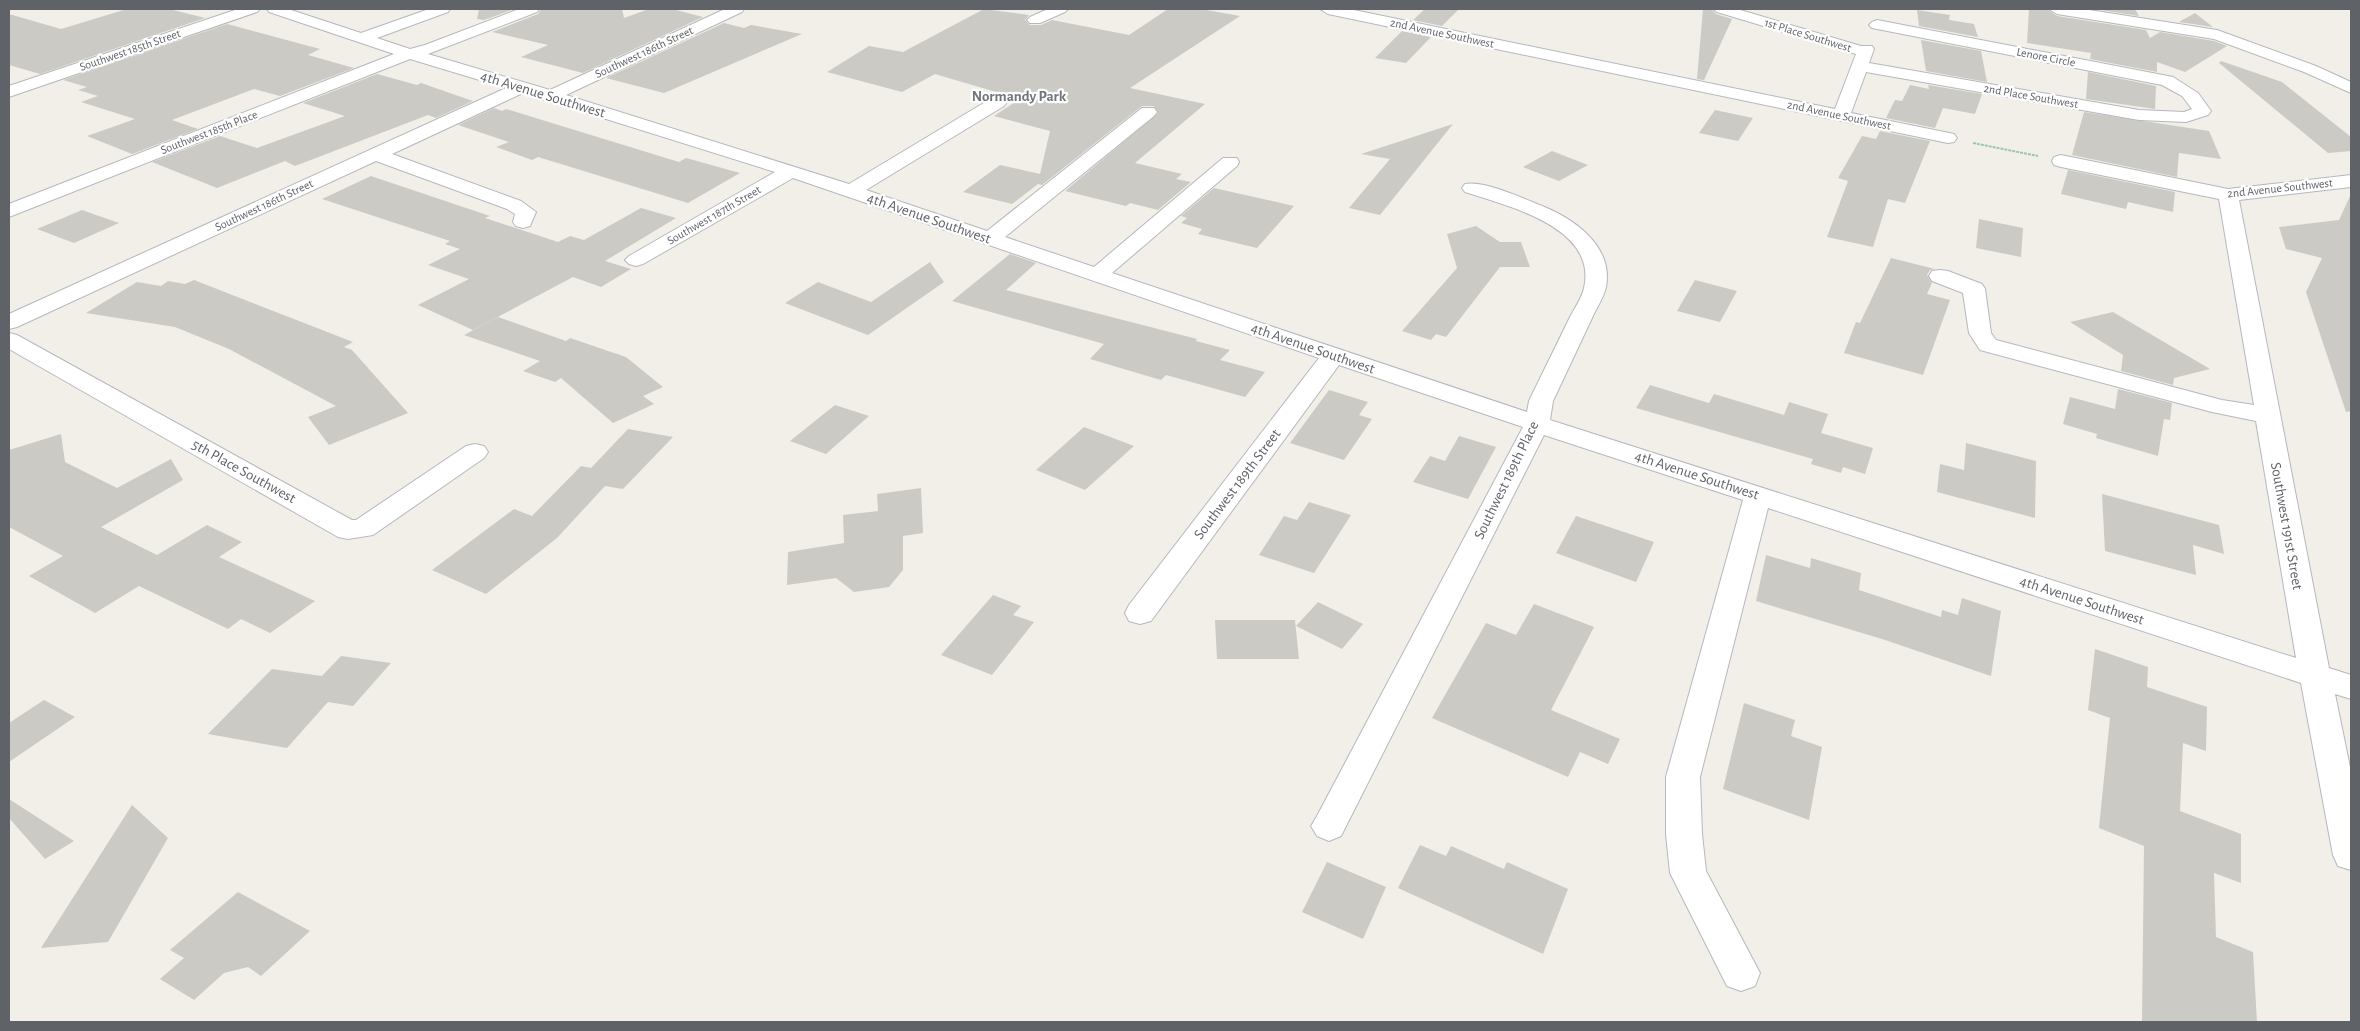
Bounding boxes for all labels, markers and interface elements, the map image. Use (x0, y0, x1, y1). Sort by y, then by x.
street label: 2nd Avenue Southwest (1389, 16, 1495, 50)
street label: 1st Place Southwest (1763, 16, 1853, 54)
street label: Southwest 186th Street (593, 24, 695, 80)
street label: Southwest 185th Street (78, 27, 182, 73)
street label: Lenore Circle (2015, 45, 2077, 69)
street label: 4th Avenue Southwest (479, 68, 607, 121)
street label: 2nd Place Southwest (1983, 82, 2079, 110)
district label: Normandy Park (972, 89, 1067, 104)
street label: 2nd Avenue Southwest (1786, 98, 1892, 132)
street label: Southwest 185th Place (159, 108, 259, 156)
street label: 2nd Avenue Southwest (2227, 176, 2333, 199)
street label: Southwest 186th Street (213, 177, 315, 233)
street label: Southwest 187th Street (665, 183, 763, 247)
street label: 4th Avenue Southwest (865, 190, 993, 247)
street label: 4th Avenue Southwest (1249, 320, 1377, 377)
street label: Southwest 189th Place (1471, 419, 1542, 542)
street label: Southwest 189th Street (1191, 426, 1284, 542)
street label: 5th Place Southwest (189, 437, 298, 506)
street label: 4th Avenue Southwest (1633, 448, 1761, 503)
street label: Southwest 191st Street (2268, 461, 2305, 591)
street label: 4th Avenue Southwest (2018, 573, 2146, 628)

